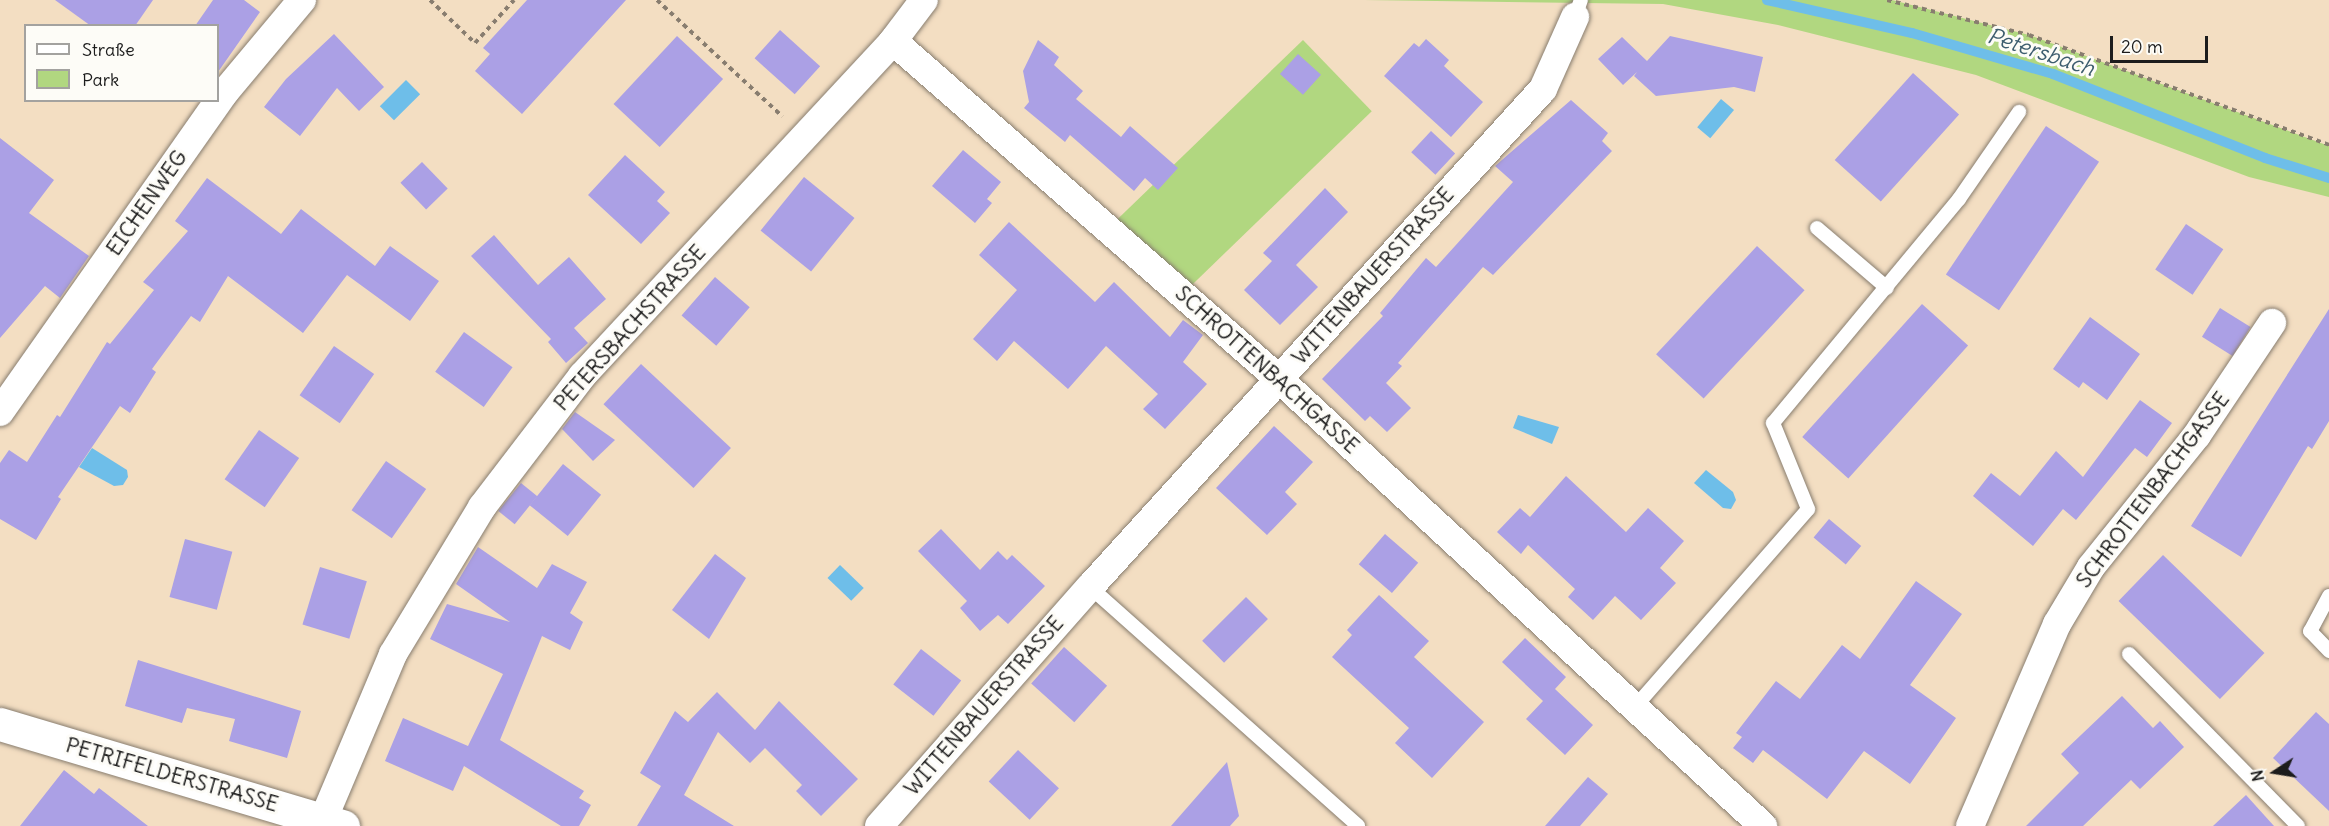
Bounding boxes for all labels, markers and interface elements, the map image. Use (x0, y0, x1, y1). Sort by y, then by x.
water label: Petersbach (1984, 22, 2098, 82)
legend (24, 24, 219, 102)
scale bar (2113, 24, 2210, 62)
text: 20 m (2121, 35, 2163, 58)
text: Straße (82, 38, 135, 61)
text: Park (82, 68, 119, 91)
street label: EICHENWEG (101, 145, 193, 261)
street label: WITTENBAUERSTRASSE (1287, 182, 1459, 370)
street label: PETERSBACHSTRASSE (549, 240, 711, 416)
street label: SCHROTTENBACHGASSE (1170, 281, 1364, 459)
street label: SCHROTTENBACHGASSE (2071, 387, 2235, 593)
street label: WITTENBAUERSTRASSE (899, 611, 1069, 801)
street label: PETRIFELDERSTRASSE (63, 733, 281, 817)
north arrow (2245, 742, 2305, 802)
text: N (2246, 768, 2268, 783)

